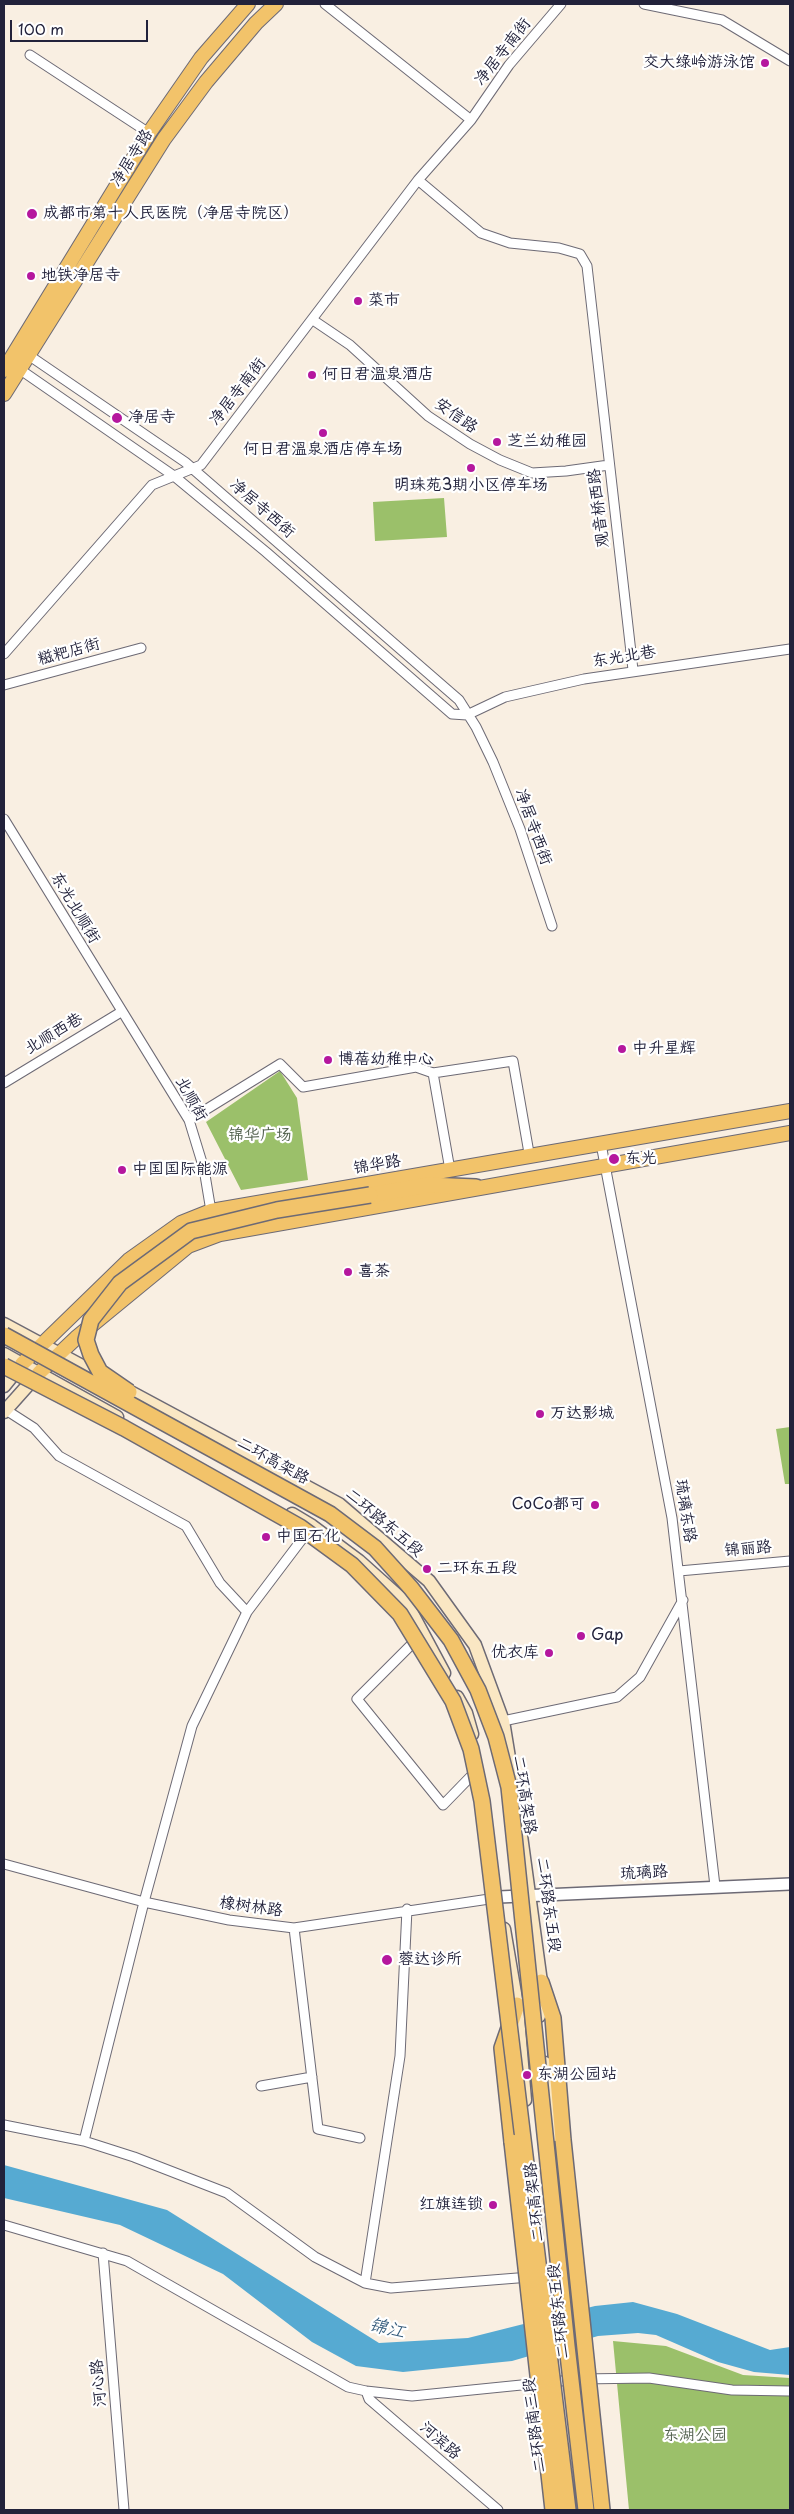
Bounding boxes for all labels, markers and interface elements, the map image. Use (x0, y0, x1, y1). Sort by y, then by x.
scale bar (12, 10, 150, 42)
street label: 净居寺南街 (471, 15, 535, 89)
text: 100 m (18, 17, 64, 40)
place label: 交大绿岭游泳馆 (643, 53, 755, 73)
marker: 交大绿岭游泳馆 (759, 57, 771, 69)
street label: 净居寺路 (107, 126, 157, 190)
place label: 成都市第十人民医院（净居寺院区） (43, 204, 299, 224)
marker: 成都市第十人民医院（净居寺院区） (25, 207, 39, 221)
place label: 地铁净居寺 (41, 266, 121, 286)
marker: 地铁净居寺 (25, 270, 37, 282)
place label: 菜市 (368, 291, 400, 311)
marker: 菜市 (352, 295, 364, 307)
street label: 净居寺南街 (206, 355, 270, 429)
place label: 何日君温泉酒店 (322, 365, 434, 385)
marker: 何日君温泉酒店 (306, 369, 318, 381)
street label: 安信路 (431, 394, 481, 438)
place label: 净居寺 (128, 408, 176, 428)
marker: 净居寺 (110, 411, 124, 425)
marker: 何日君温泉酒店停车场 (317, 427, 329, 439)
place label: 芝兰幼稚园 (507, 432, 587, 452)
marker: 芝兰幼稚园 (491, 436, 503, 448)
place label: 何日君温泉酒店停车场 (243, 440, 403, 460)
marker: 明珠苑3期小区停车场 (465, 462, 477, 474)
street label: 观音桥西路 (585, 467, 613, 549)
street label: 净居寺西街 (226, 476, 298, 542)
place label: 明珠苑3期小区停车场 (394, 476, 548, 496)
street label: 糍粑店街 (36, 634, 102, 670)
street label: 东光北巷 (591, 643, 657, 671)
street label: 净居寺西街 (510, 786, 556, 868)
street label: 东光北顺街 (46, 869, 104, 947)
street label: 北顺西巷 (22, 1009, 86, 1059)
place label: 中升星辉 (632, 1039, 696, 1059)
marker: 中升星辉 (616, 1043, 628, 1055)
place label: 博蓓幼稚中心 (338, 1050, 434, 1070)
marker: 博蓓幼稚中心 (322, 1054, 334, 1066)
street label: 北顺街 (171, 1073, 211, 1125)
park label: 锦华广场 (228, 1126, 292, 1146)
place label: 东光 (625, 1149, 657, 1169)
street label: 锦华路 (352, 1151, 402, 1179)
marker: 东光 (607, 1152, 621, 1166)
place label: 中国国际能源 (132, 1160, 228, 1180)
marker: 中国国际能源 (116, 1164, 128, 1176)
place label: 喜茶 (358, 1262, 390, 1282)
marker: 喜茶 (342, 1266, 354, 1278)
place label: 万达影城 (550, 1404, 614, 1424)
marker: 万达影城 (534, 1408, 546, 1420)
street label: 二环高架路 (233, 1433, 313, 1489)
street label: 琉璃东路 (671, 1478, 699, 1544)
street label: 二环路东五段 (341, 1485, 427, 1561)
place label: CoCo都可 (512, 1495, 585, 1515)
marker: CoCo都可 (589, 1499, 601, 1511)
place label: 中国石化 (276, 1527, 340, 1547)
marker: 中国石化 (260, 1531, 272, 1543)
street label: 锦丽路 (723, 1537, 773, 1561)
place label: 二环东五段 (437, 1559, 517, 1579)
marker: 二环东五段 (421, 1563, 433, 1575)
place label: Gap (591, 1626, 623, 1646)
marker: Gap (575, 1630, 587, 1642)
place label: 优衣库 (491, 1643, 539, 1663)
marker: 优衣库 (543, 1647, 555, 1659)
street label: 二环高架路 (508, 1754, 540, 1836)
street label: 二环路东五段 (532, 1856, 564, 1954)
street label: 琉璃路 (620, 1862, 668, 1884)
street label: 橡树林路 (218, 1893, 284, 1921)
place label: 蓉达诊所 (398, 1950, 462, 1970)
marker: 蓉达诊所 (380, 1953, 394, 1967)
place label: 东湖公园站 (537, 2065, 617, 2085)
marker: 东湖公园站 (521, 2069, 533, 2081)
street label: 二环高架路 (521, 2161, 549, 2243)
place label: 红旗连锁 (419, 2195, 483, 2215)
marker: 红旗连锁 (487, 2199, 499, 2211)
street label: 二环路东五段 (544, 2262, 574, 2360)
water label: 锦江 (367, 2314, 407, 2344)
street label: 河心路 (87, 2358, 111, 2408)
street label: 二环路南三段 (520, 2376, 550, 2474)
street label: 河滨路 (416, 2418, 464, 2464)
park label: 东湖公园 (663, 2426, 727, 2446)

